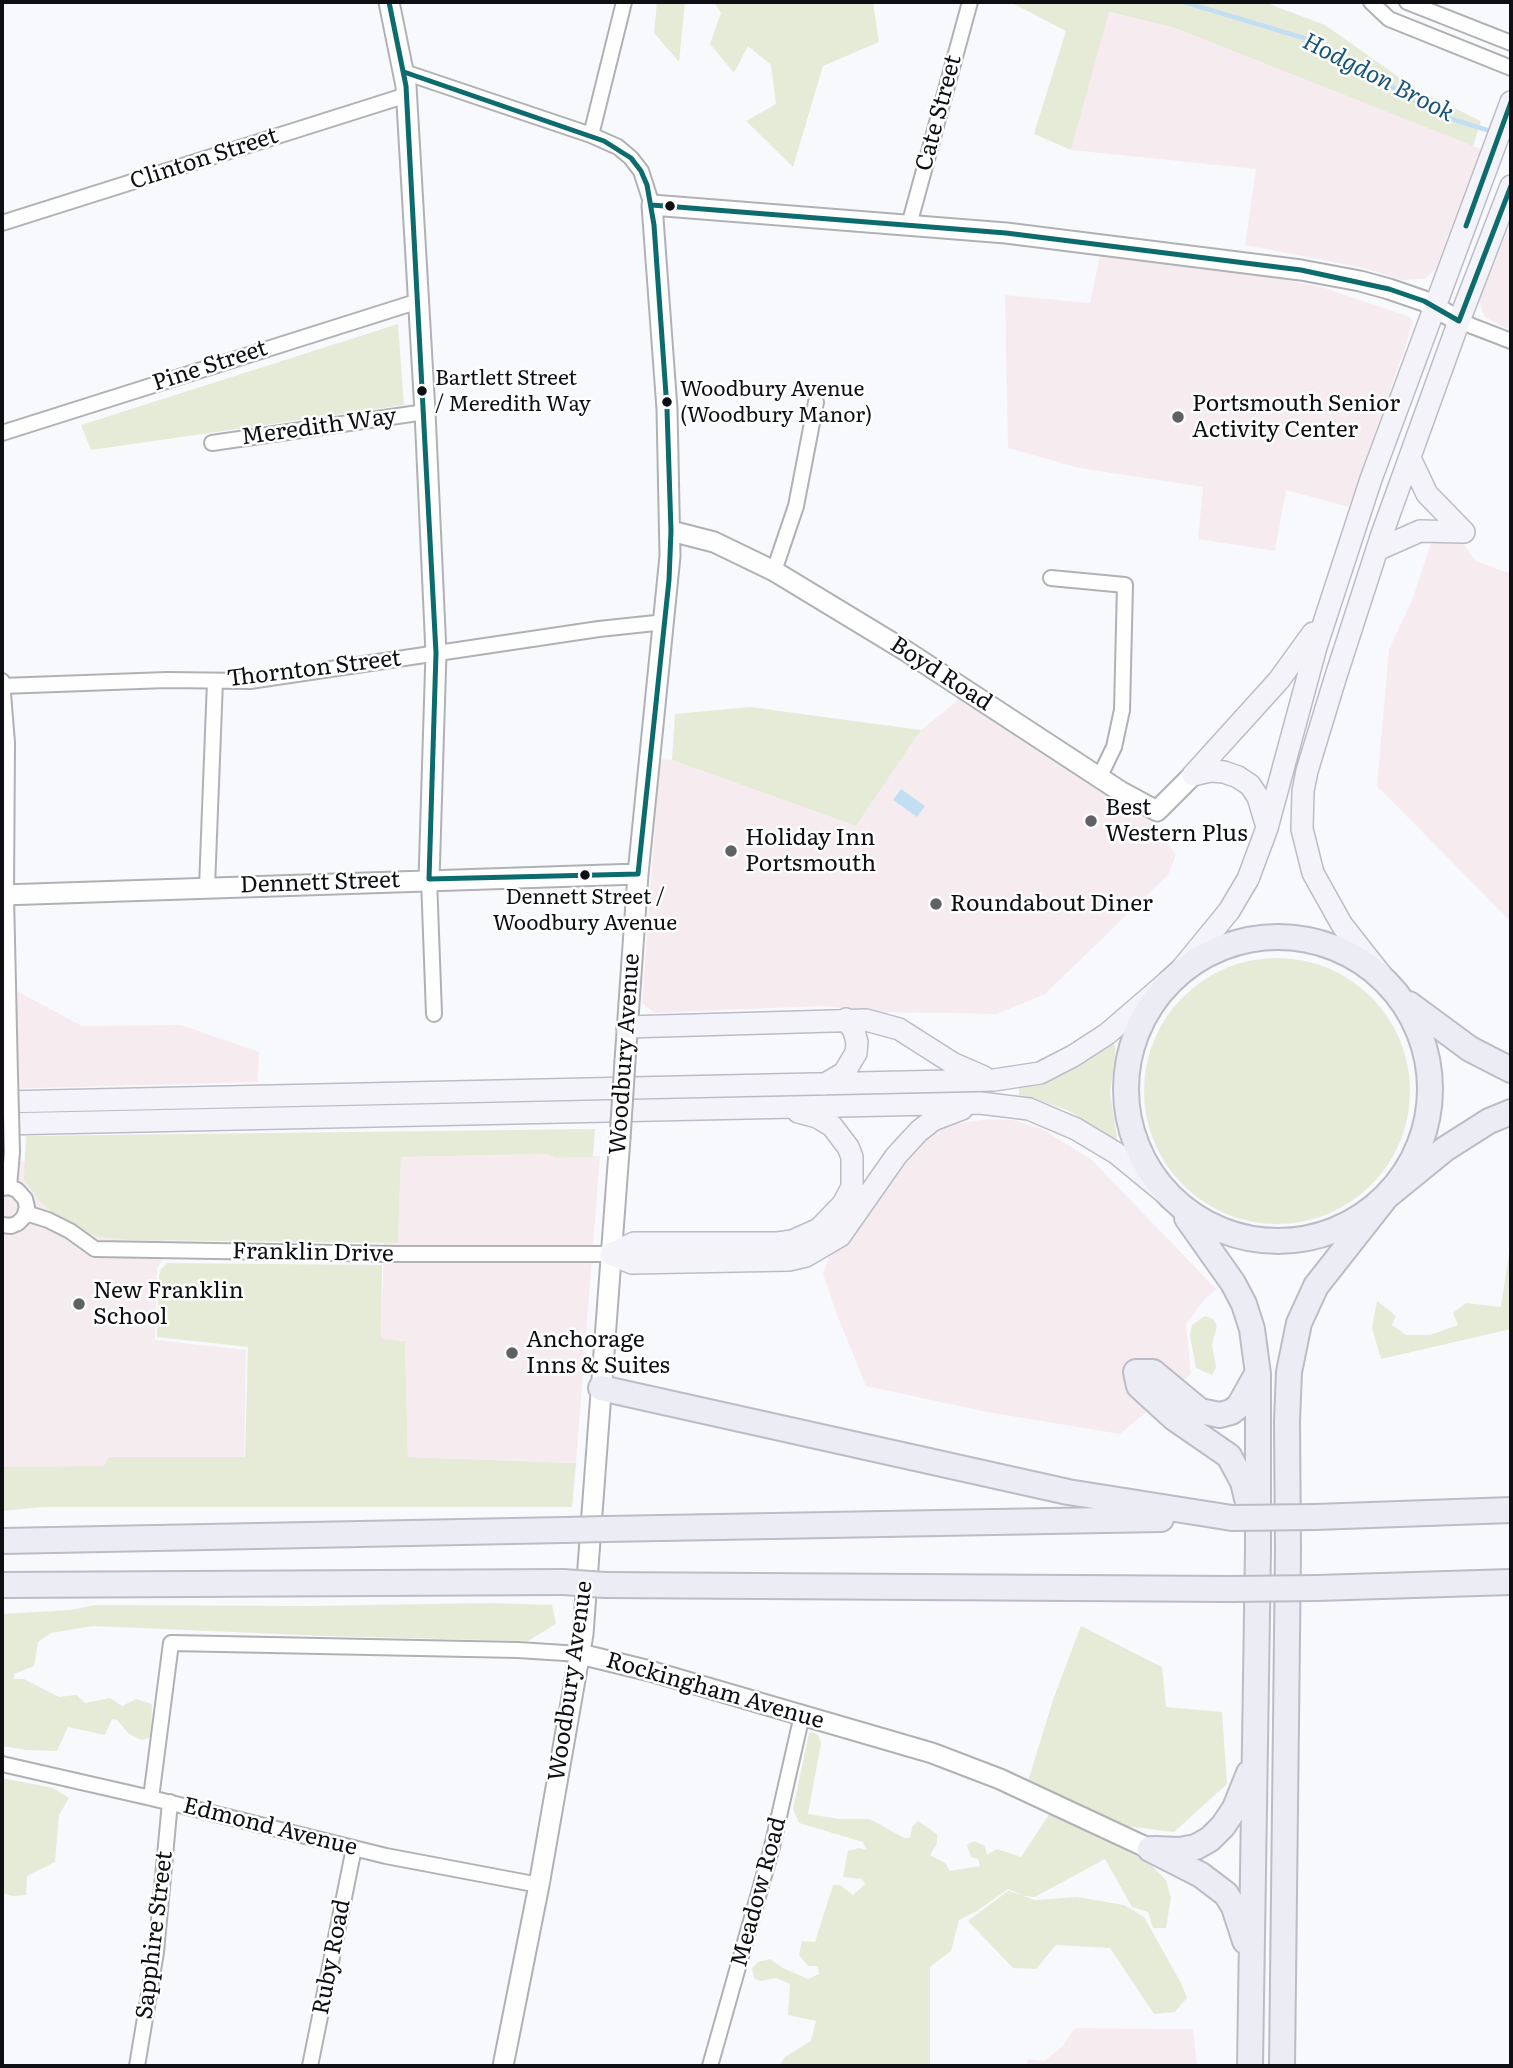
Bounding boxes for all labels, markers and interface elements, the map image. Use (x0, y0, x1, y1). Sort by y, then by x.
water label: Hodgdon Brook (1297, 27, 1459, 129)
street label: Cate Street (910, 52, 968, 174)
street label: Clinton Street (127, 122, 281, 196)
unlabelled marker (663, 199, 677, 213)
street label: Pine Street (149, 334, 271, 398)
place label: Bartlett Street / Meredith Way (435, 366, 591, 416)
place label: Woodbury Avenue (Woodbury Manor) (680, 377, 872, 427)
marker: Bartlett Street / Meredith Way (415, 384, 429, 398)
place label: Portsmouth Senior Activity Center (1192, 390, 1400, 444)
marker: Woodbury Avenue (Woodbury Manor) (660, 395, 674, 409)
street label: Meredith Way (240, 402, 398, 452)
marker: Portsmouth Senior Activity Center (1170, 409, 1186, 425)
street label: Boyd Road (885, 631, 997, 717)
street label: Thornton Street (225, 645, 403, 693)
place label: Best Western Plus (1105, 794, 1248, 848)
marker: Best Western Plus (1083, 813, 1099, 829)
place label: Holiday Inn Portsmouth (745, 824, 876, 878)
marker: Holiday Inn Portsmouth (723, 843, 739, 859)
street label: Dennett Street (240, 866, 400, 900)
marker: Dennett Street / Woodbury Avenue (578, 868, 592, 882)
place label: Dennett Street / Woodbury Avenue (493, 885, 677, 935)
place label: Roundabout Diner (950, 890, 1153, 918)
marker: Roundabout Diner (928, 896, 944, 912)
street label: Woodbury Avenue (604, 952, 646, 1156)
street label: Franklin Drive (232, 1238, 394, 1268)
place label: New Franklin School (93, 1277, 244, 1331)
marker: New Franklin School (71, 1296, 87, 1312)
place label: Anchorage Inns & Suites (526, 1326, 670, 1380)
marker: Anchorage Inns & Suites (504, 1345, 520, 1361)
street label: Woodbury Avenue (543, 1579, 599, 1783)
street label: Rockingham Avenue (603, 1647, 827, 1735)
street label: Edmond Avenue (180, 1792, 360, 1862)
street label: Meadow Road (726, 1814, 792, 1970)
street label: Sapphire Street (131, 1849, 179, 2021)
street label: Ruby Road (307, 1897, 357, 2017)

